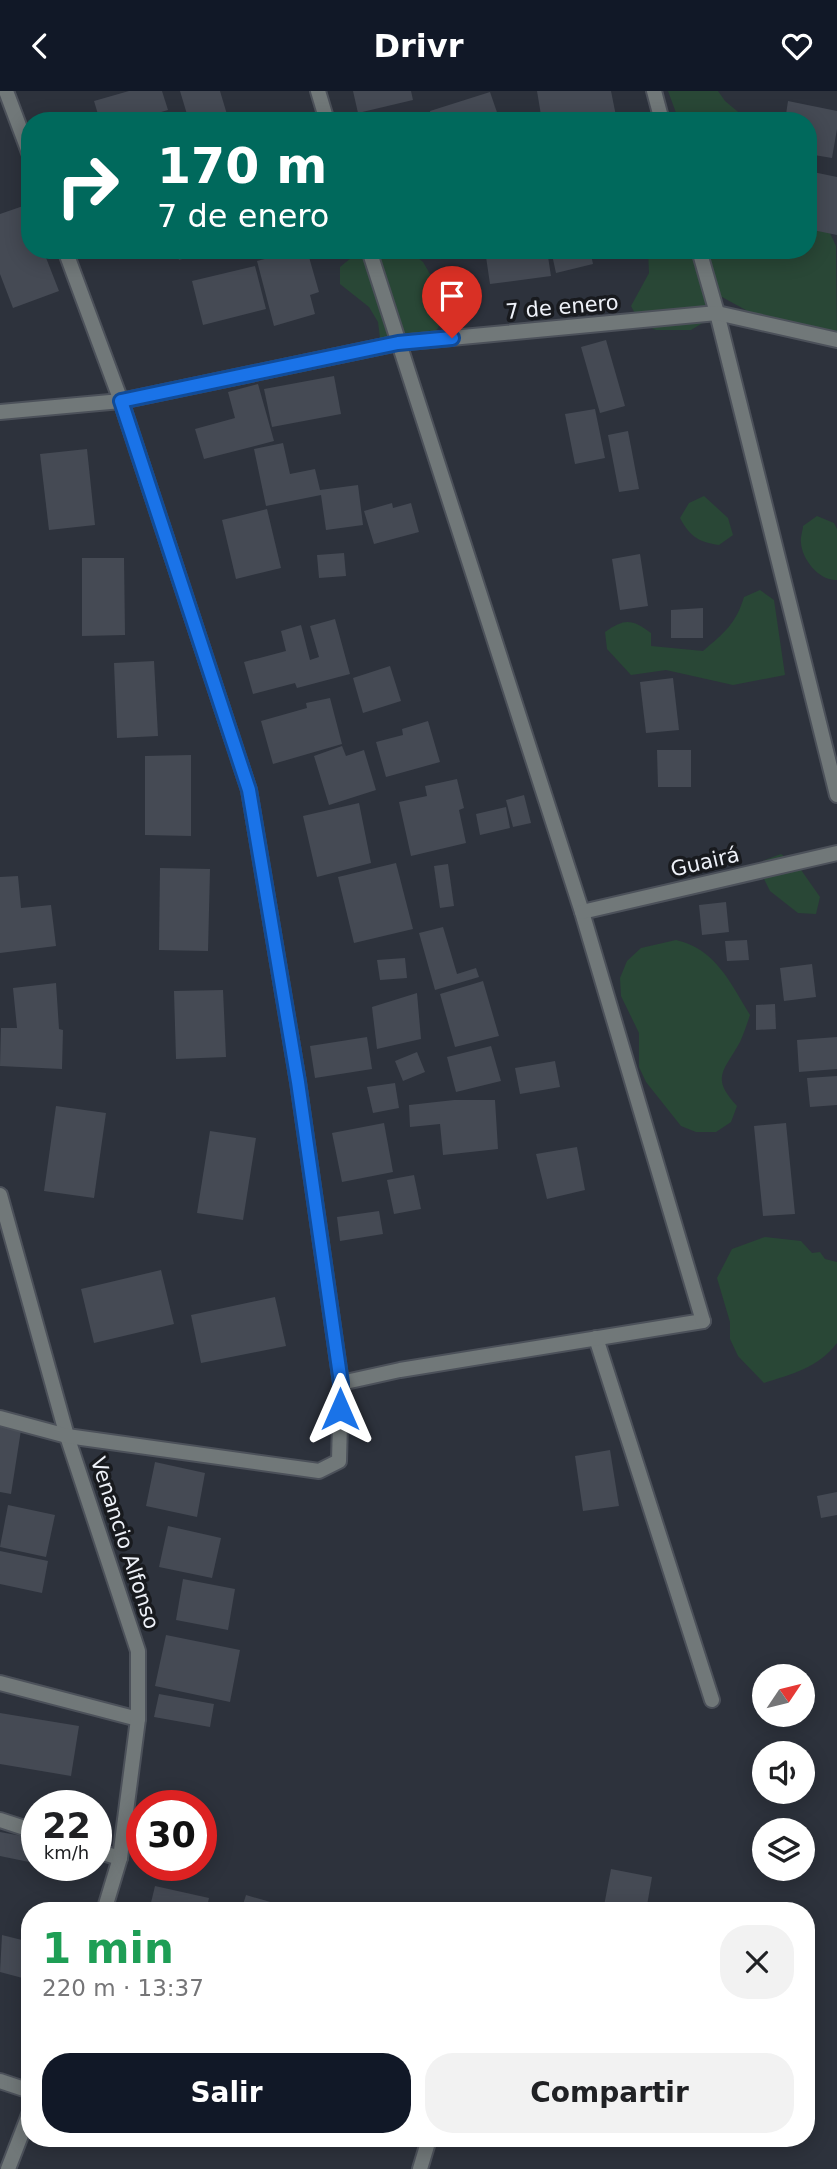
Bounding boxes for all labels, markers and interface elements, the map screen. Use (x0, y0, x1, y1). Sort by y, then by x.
icon: back (21, 27, 59, 65)
text: Drivr (374, 27, 463, 65)
icon: heart (778, 27, 816, 65)
text: 170 m (157, 138, 327, 195)
icon: right (42, 140, 133, 231)
text: 7 de enero (157, 197, 329, 235)
pin (422, 266, 482, 338)
icon: arrive (433, 277, 471, 315)
street label: 7 de enero (505, 290, 619, 324)
street label: Guairá (668, 842, 742, 882)
position arrow (303, 1372, 377, 1446)
street label: Venancio Alfonso (86, 1454, 164, 1632)
north arrow (752, 1664, 816, 1727)
map controls (752, 1664, 815, 1881)
button: sound (752, 1741, 815, 1804)
speed limit sign: 30 (126, 1790, 217, 1881)
text: 22 (42, 1806, 91, 1846)
button: layers (752, 1818, 815, 1881)
text: km/h (44, 1842, 89, 1863)
text: 1 min (42, 1924, 174, 1973)
button: close (720, 1925, 794, 1999)
text: 220 m · 13:37 (42, 1975, 204, 2001)
button: Salir (42, 2053, 411, 2133)
button: Compartir (425, 2053, 794, 2133)

